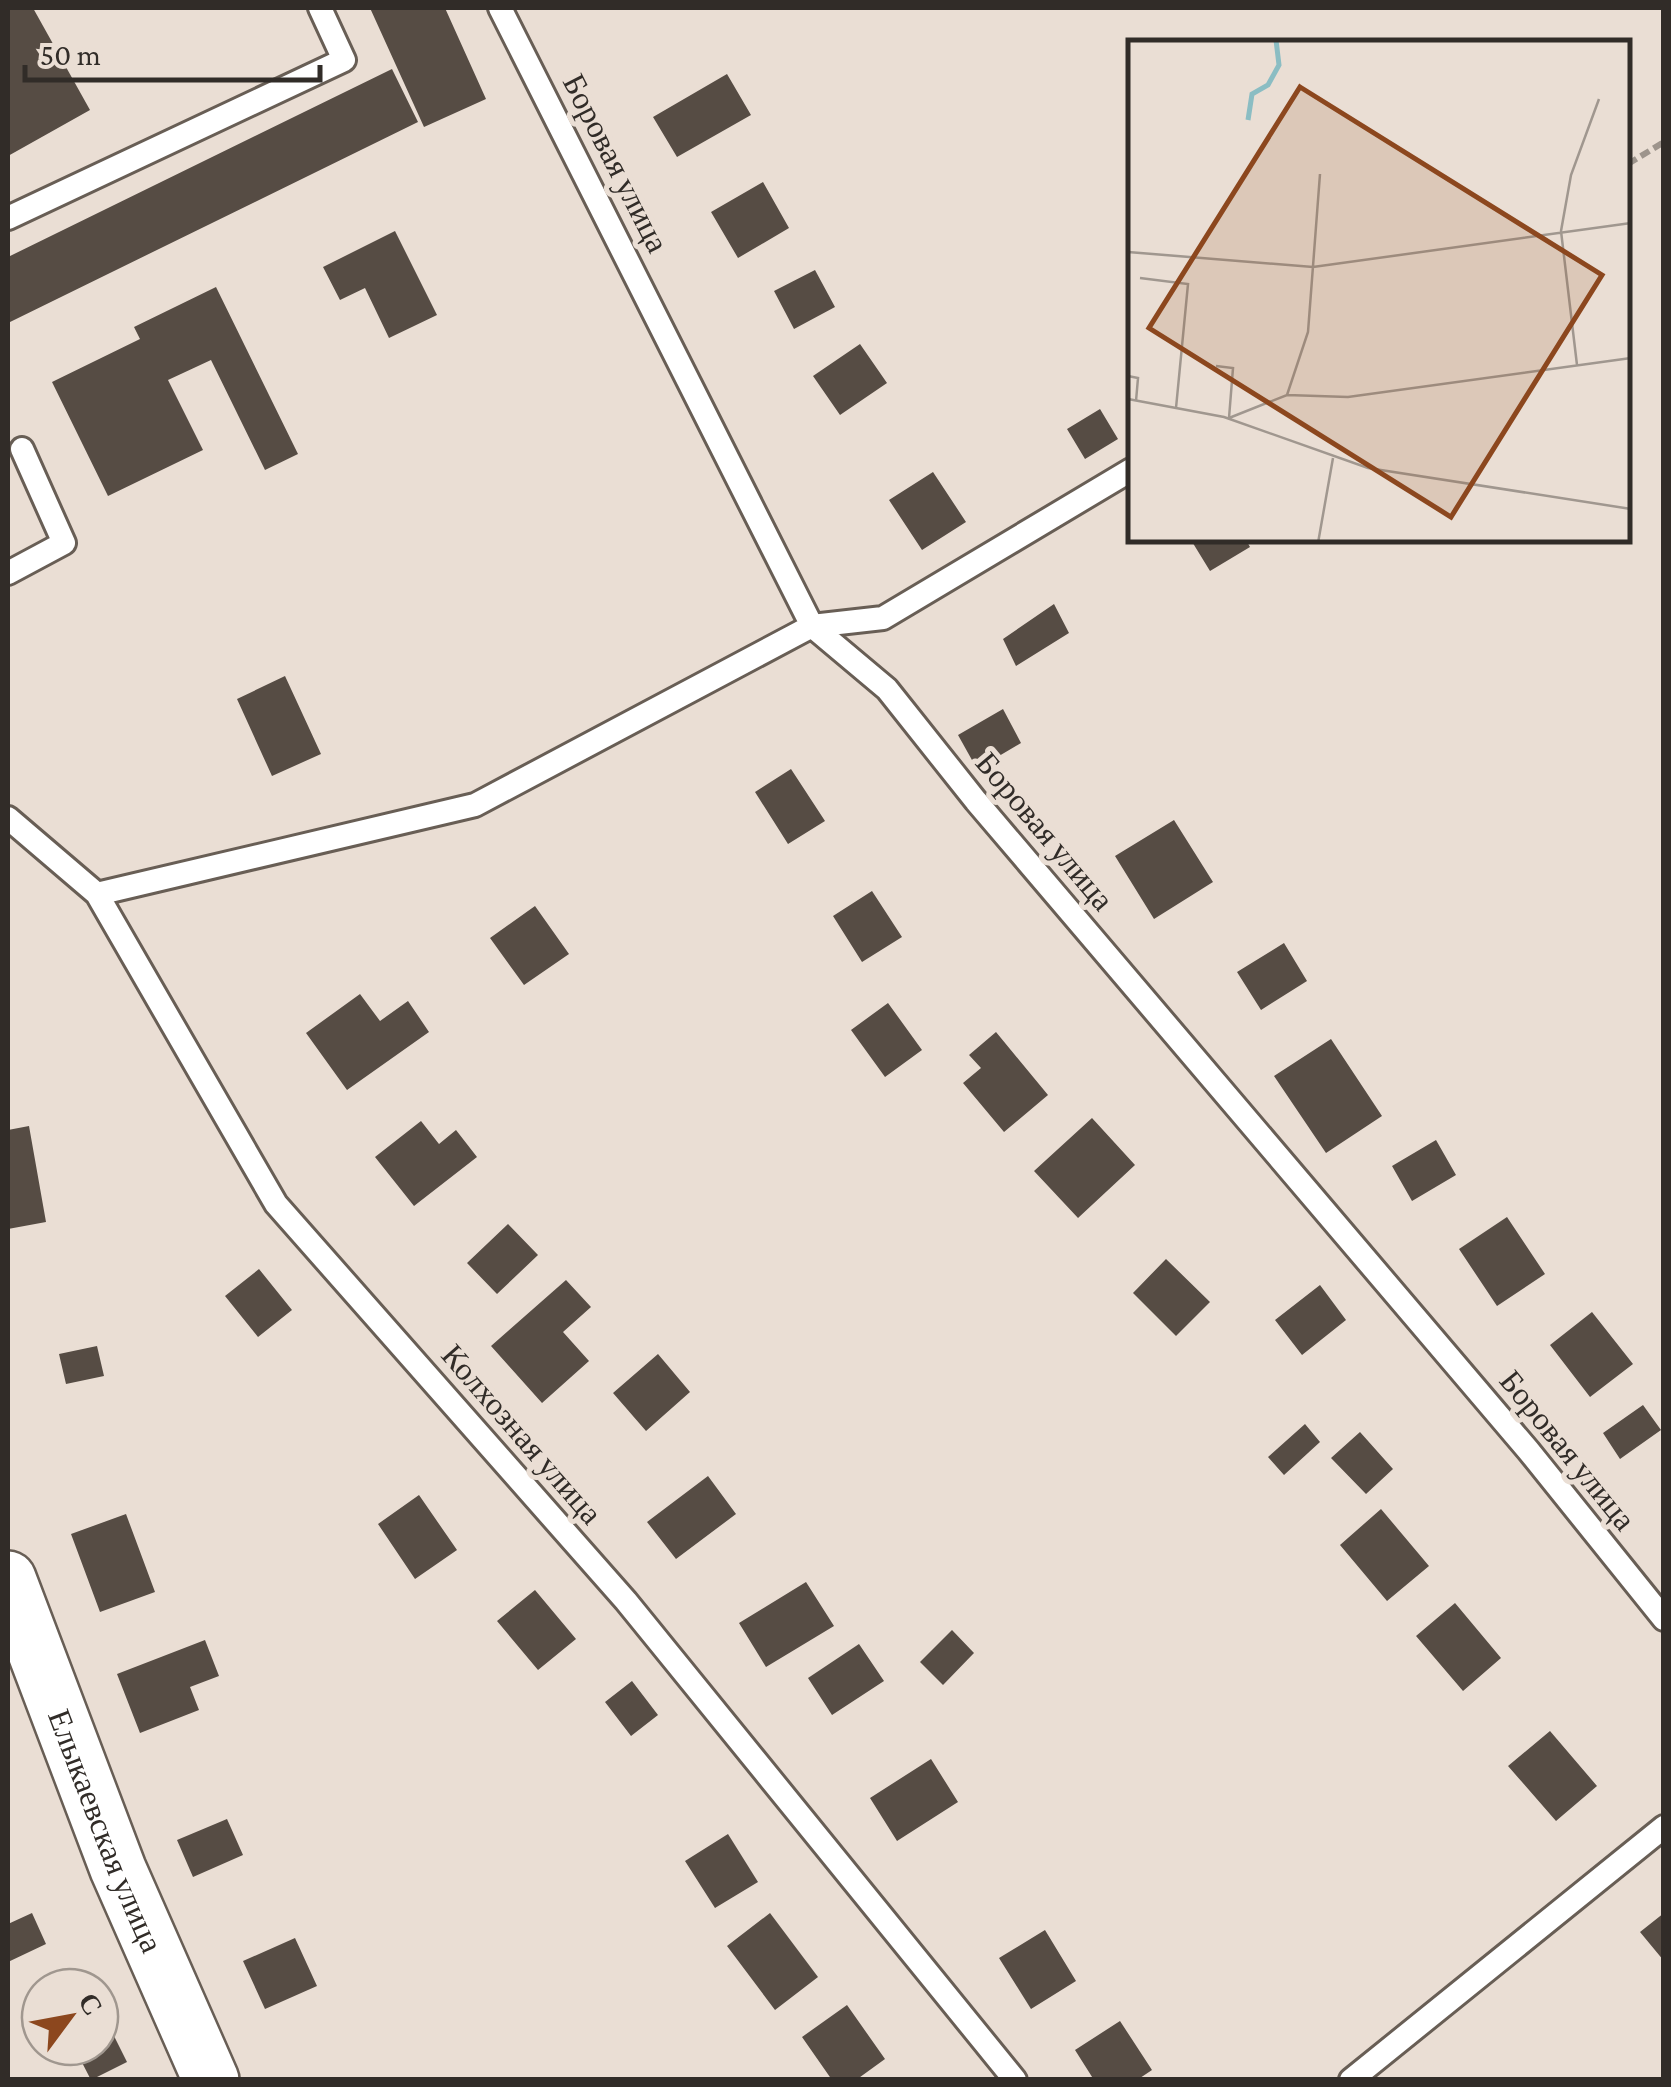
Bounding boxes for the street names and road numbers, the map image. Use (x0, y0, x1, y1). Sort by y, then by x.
street label: Боровая улица (556, 68, 676, 258)
street label: Боровая улица (969, 745, 1121, 917)
street label: Колхозная улица (434, 1337, 610, 1531)
street label: Боровая улица (1493, 1363, 1643, 1537)
street label: Елыкаевская улица (41, 1704, 170, 1958)

